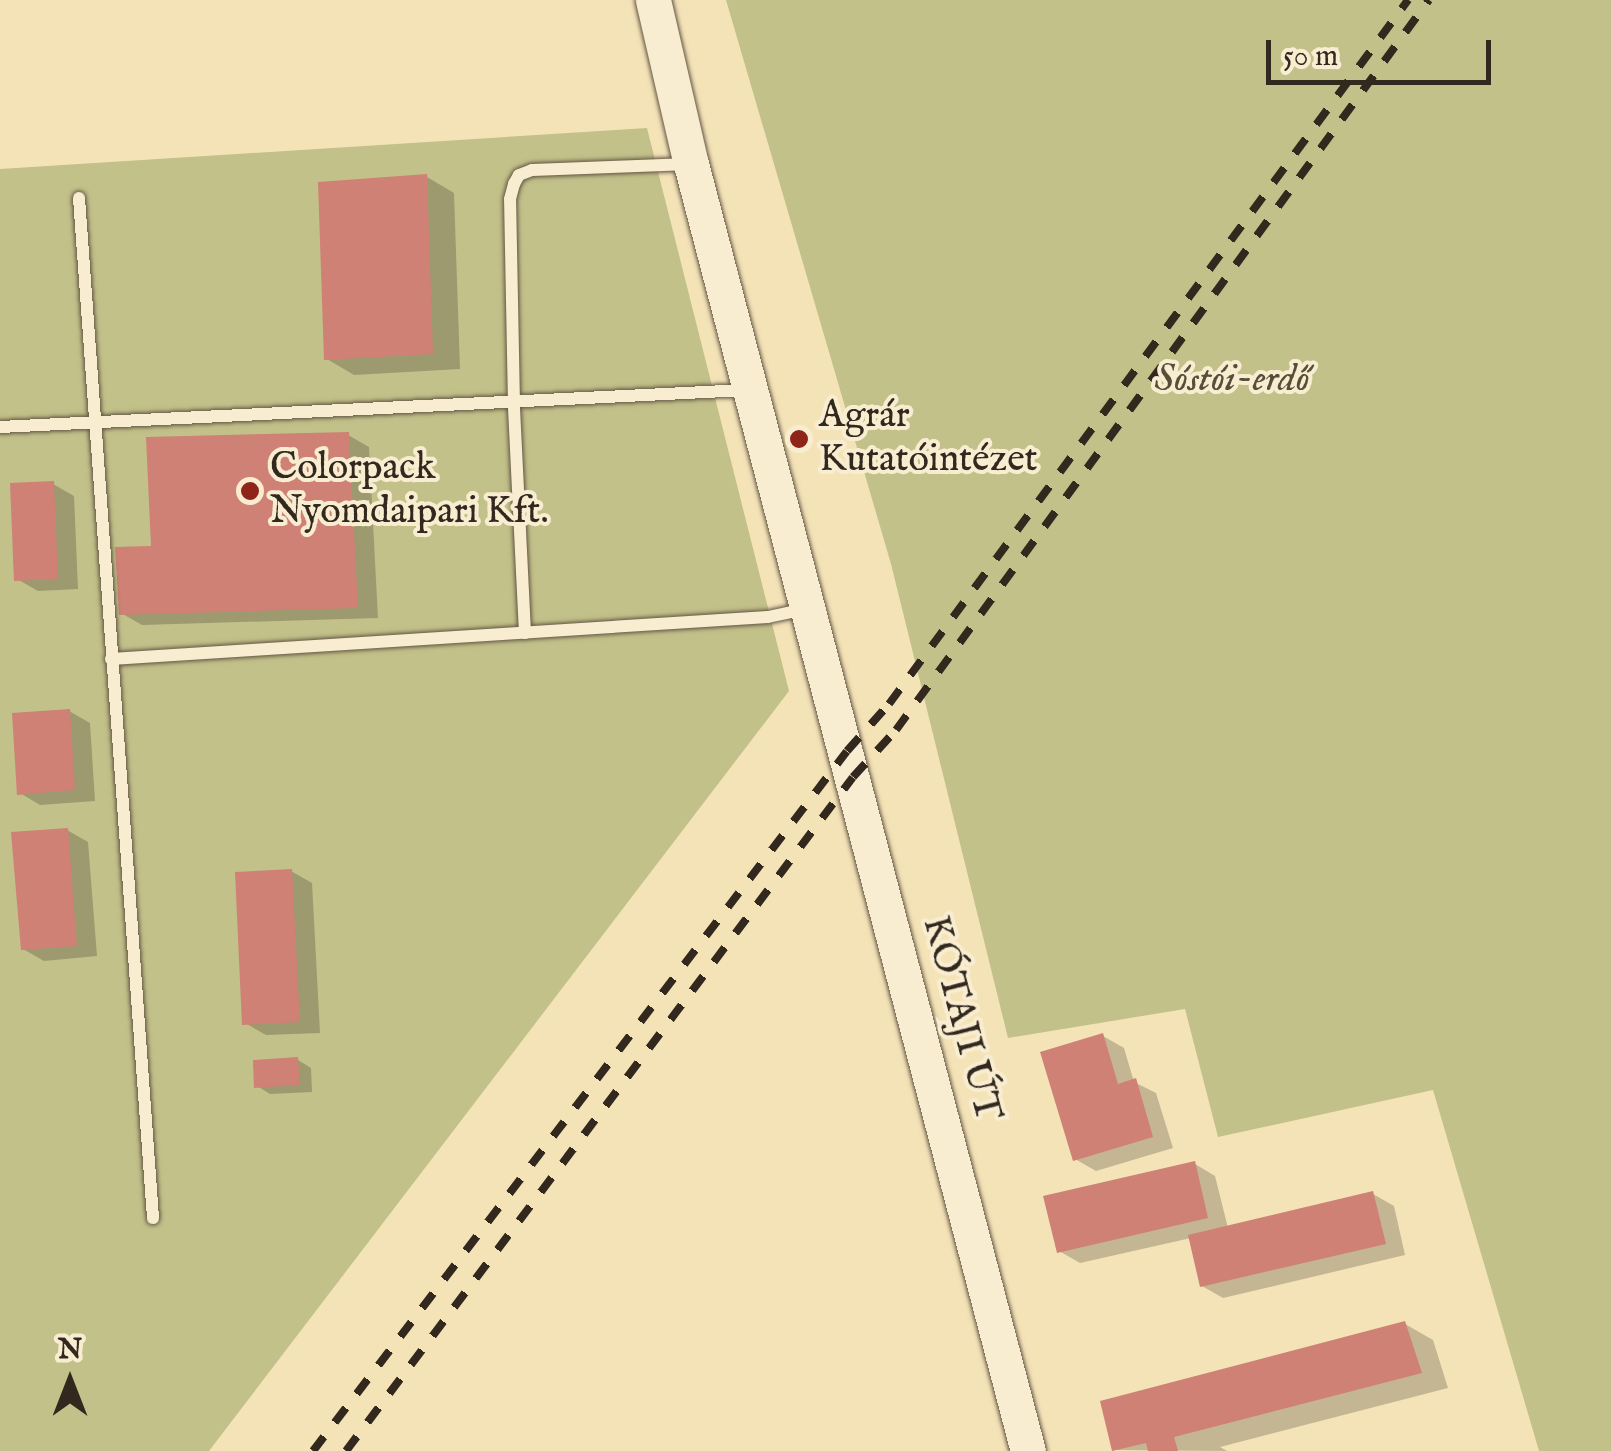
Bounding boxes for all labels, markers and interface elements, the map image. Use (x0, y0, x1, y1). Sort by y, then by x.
scale bar (1271, 20, 1496, 82)
text: 50 m (1283, 38, 1338, 76)
park label: Sóstói-erdő (1154, 358, 1310, 404)
place label: Agrár Kutatóintézet (819, 394, 1038, 484)
marker: Agrár Kutatóintézet (788, 428, 810, 450)
place label: Colorpack Nyomdaipari Kft. (270, 446, 549, 536)
marker: Colorpack Nyomdaipari Kft. (239, 480, 261, 502)
street label: KÓTAJI ÚT (911, 912, 1009, 1126)
north arrow (20, 1331, 120, 1431)
text: N (58, 1333, 82, 1368)

